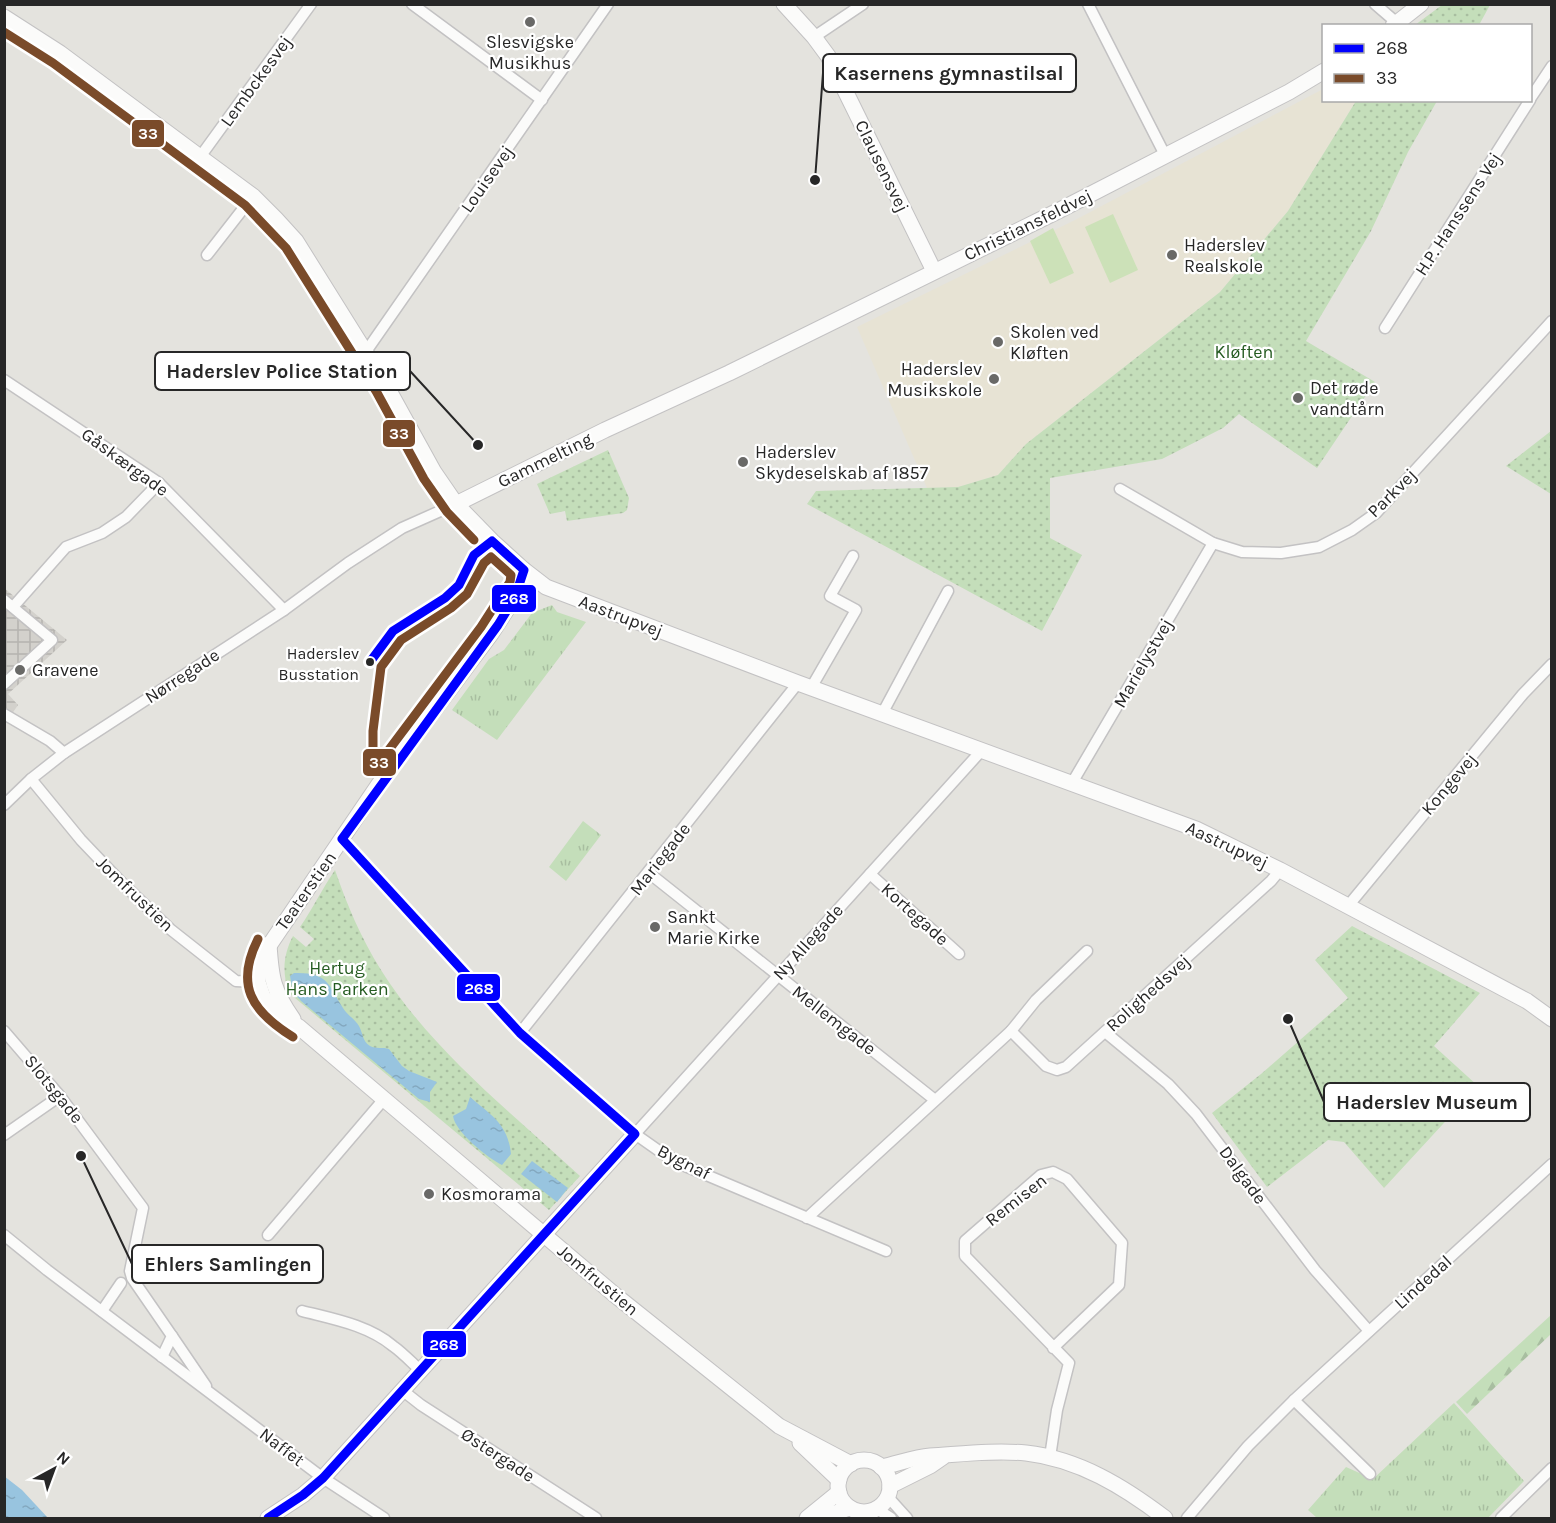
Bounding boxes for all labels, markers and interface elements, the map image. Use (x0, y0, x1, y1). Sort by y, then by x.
marker: Slesvigske Musikhus (523, 15, 537, 29)
legend (1322, 24, 1532, 102)
street label: Lembckesvej (216, 31, 296, 131)
place label: Slesvigske Musikhus (486, 31, 574, 74)
text: 268 (1376, 37, 1408, 59)
callout: Kasernens gymnastilsal (823, 54, 1076, 92)
text: Kasernens gymnastilsal (834, 62, 1064, 85)
text: 33 (1376, 67, 1397, 89)
street label: Clausensvej (850, 116, 914, 216)
line badge: 33 (131, 119, 165, 148)
text: 33 (138, 124, 158, 143)
street label: Louisevej (456, 141, 518, 217)
street label: H.P. Hanssens Vej (1410, 148, 1506, 280)
street label: Christiansfeldvej (960, 184, 1096, 266)
place label: Haderslev Realskole (1184, 234, 1265, 277)
marker: Haderslev Realskole (1165, 248, 1179, 262)
place label: Skolen ved Kløften (1010, 321, 1099, 364)
marker: Skolen ved Kløften (991, 335, 1005, 349)
park label: Kløften (1215, 341, 1273, 363)
callout: Haderslev Police Station (155, 352, 410, 390)
place label: Haderslev Musikskole (887, 358, 982, 401)
text: Haderslev Police Station (166, 360, 398, 383)
marker: Haderslev Musikskole (987, 372, 1001, 386)
place label: Det røde vandtårn (1310, 377, 1385, 420)
marker: Det røde vandtårn (1291, 391, 1305, 405)
line badge: 33 (382, 419, 416, 448)
street label: Gåskærgade (77, 423, 173, 501)
text: 33 (389, 424, 409, 443)
street label: Gammelting (494, 428, 596, 492)
place label: Haderslev Skydeselskab af 1857 (755, 441, 929, 484)
marker: Haderslev Skydeselskab af 1857 (736, 455, 750, 469)
street label: Parkvej (1363, 464, 1421, 522)
line badge: 268 (491, 584, 537, 613)
text: 268 (499, 589, 529, 608)
street label: Aastrupvej (576, 590, 666, 642)
street label: Marielystvej (1109, 614, 1177, 712)
street label: Nørregade (141, 644, 223, 708)
place label: Haderslev Busstation (279, 644, 359, 684)
marker: Haderslev Busstation (364, 656, 376, 668)
place label: Gravene (32, 659, 98, 681)
marker: Gravene (13, 663, 27, 677)
line badge: 33 (362, 748, 397, 777)
street label: Kongevej (1416, 748, 1482, 820)
text: 33 (369, 753, 389, 772)
street label: Aastrupvej (1182, 816, 1272, 874)
street label: Mariegade (625, 818, 695, 900)
street label: Teaterstien (271, 847, 341, 935)
street label: Jomfrustien (92, 852, 178, 936)
street label: Kortegade (877, 878, 953, 950)
street label: Ny Allegade (768, 899, 848, 985)
place label: Sankt Marie Kirke (667, 906, 760, 949)
marker: Sankt Marie Kirke (648, 920, 662, 934)
street label: Rolighedsvej (1101, 949, 1195, 1037)
park label: Hertug Hans Parken (285, 957, 389, 1000)
line badge: 268 (456, 973, 501, 1002)
text: 268 (464, 979, 494, 998)
street label: Mellemgade (788, 980, 880, 1060)
street label: Slotsgade (20, 1050, 88, 1128)
callout: Haderslev Museum (1324, 1083, 1530, 1121)
text: Haderslev Museum (1336, 1091, 1518, 1114)
street label: Bygnaf (654, 1139, 715, 1185)
street label: Dalgade (1214, 1142, 1272, 1208)
street label: Remisen (981, 1169, 1051, 1231)
place label: Kosmorama (441, 1183, 541, 1205)
marker: Kosmorama (422, 1187, 436, 1201)
street label: Jomfrustien (553, 1240, 643, 1320)
callout: Ehlers Samlingen (132, 1245, 323, 1283)
street label: Lindedal (1390, 1250, 1456, 1314)
text: Ehlers Samlingen (144, 1253, 312, 1276)
line badge: 268 (422, 1330, 467, 1358)
text: 268 (429, 1335, 459, 1354)
street label: Naffet (255, 1423, 309, 1471)
street label: Østergade (457, 1423, 539, 1487)
north arrow (24, 1439, 84, 1499)
text: N (53, 1447, 74, 1469)

